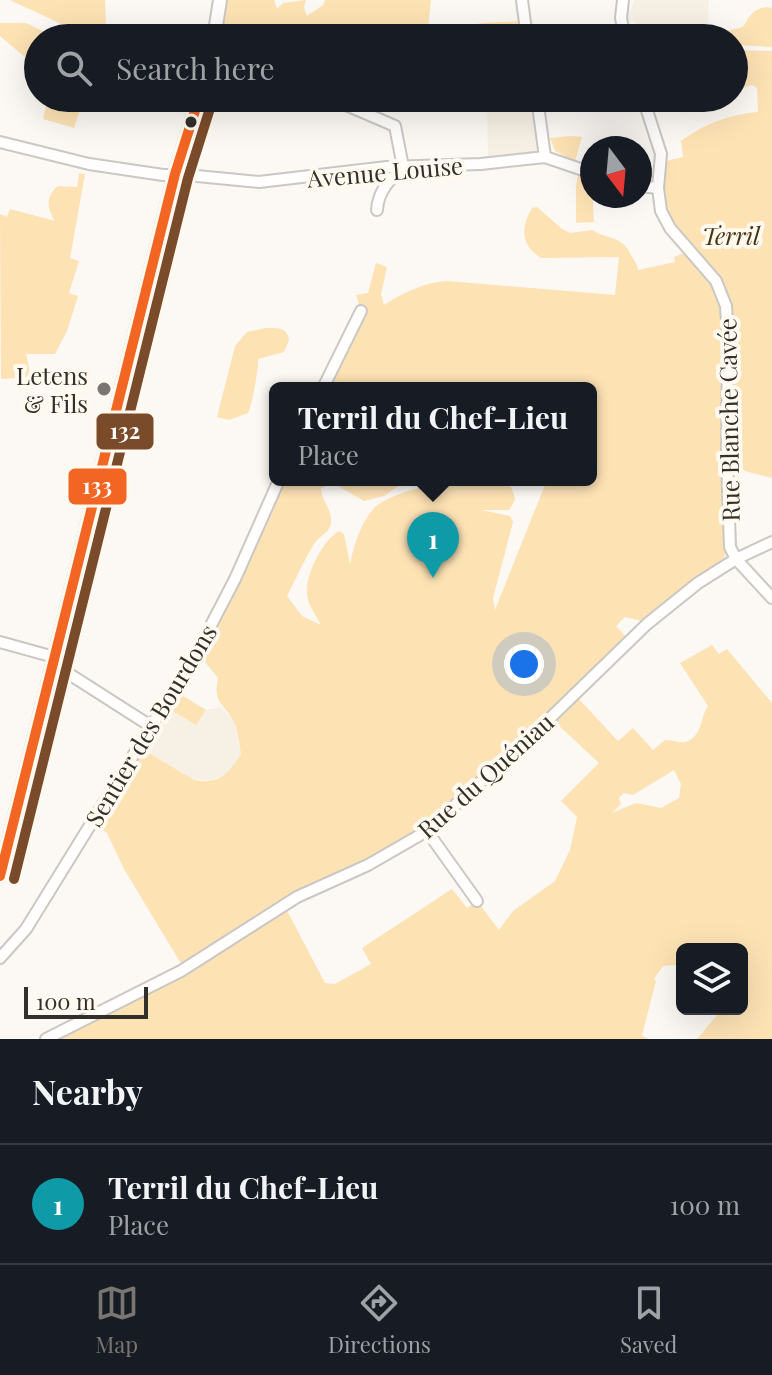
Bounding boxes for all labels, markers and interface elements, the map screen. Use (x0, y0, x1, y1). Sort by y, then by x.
search box (24, 24, 748, 112)
icon: search (52, 46, 96, 90)
text: Search here (116, 48, 275, 88)
unlabelled marker (183, 114, 199, 130)
north arrow (580, 136, 652, 208)
street label: Avenue Louise (305, 148, 464, 194)
park label: Terril (702, 219, 761, 251)
street label: Rue Blanche Cavée (710, 318, 746, 522)
place label: Letens & Fils (16, 359, 88, 419)
marker: Letens & Fils (95, 380, 113, 398)
popup (269, 382, 597, 486)
text: Terril du Chef-Lieu (298, 397, 568, 437)
line badge: 132 (95, 412, 155, 451)
text: 132 (110, 415, 140, 445)
text: Place (298, 437, 359, 472)
line badge: 133 (67, 467, 128, 506)
text: 133 (82, 470, 112, 500)
pin: 1 (407, 512, 459, 578)
street label: Sentier des Bourdons (77, 618, 223, 832)
your location (504, 644, 544, 684)
street label: Rue du Quéniau (410, 705, 560, 845)
map controls (676, 943, 748, 1015)
button: layers (676, 943, 748, 1015)
scale bar (24, 983, 148, 1019)
text: 100 m (36, 986, 96, 1016)
text: Nearby (32, 1068, 143, 1114)
text: Terril du Chef-Lieu (108, 1167, 378, 1207)
text: 1 (53, 1187, 63, 1222)
text: 100 m (670, 1187, 740, 1222)
text: Place (108, 1207, 169, 1242)
tab: Map (95, 1281, 139, 1359)
tab: Directions (328, 1281, 431, 1359)
tab: Saved (620, 1281, 677, 1359)

